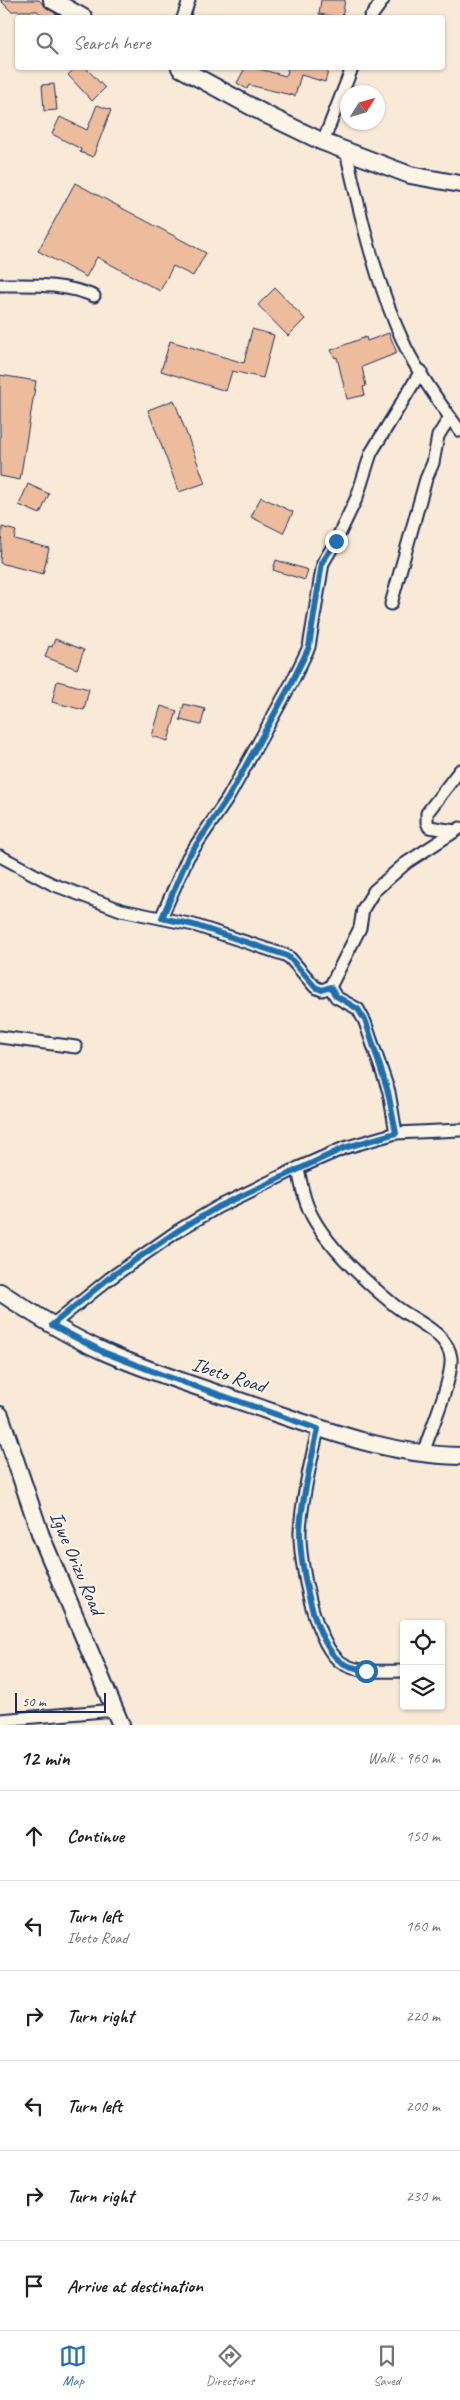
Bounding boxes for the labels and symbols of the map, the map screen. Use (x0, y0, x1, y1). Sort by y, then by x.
north arrow (340, 85, 385, 130)
route end (325, 530, 348, 553)
street label: Ibeto Road (189, 1351, 272, 1400)
street label: Igwe Orizu Road (44, 1508, 111, 1621)
route start (355, 1660, 378, 1683)
scale bar (15, 1690, 106, 1713)

